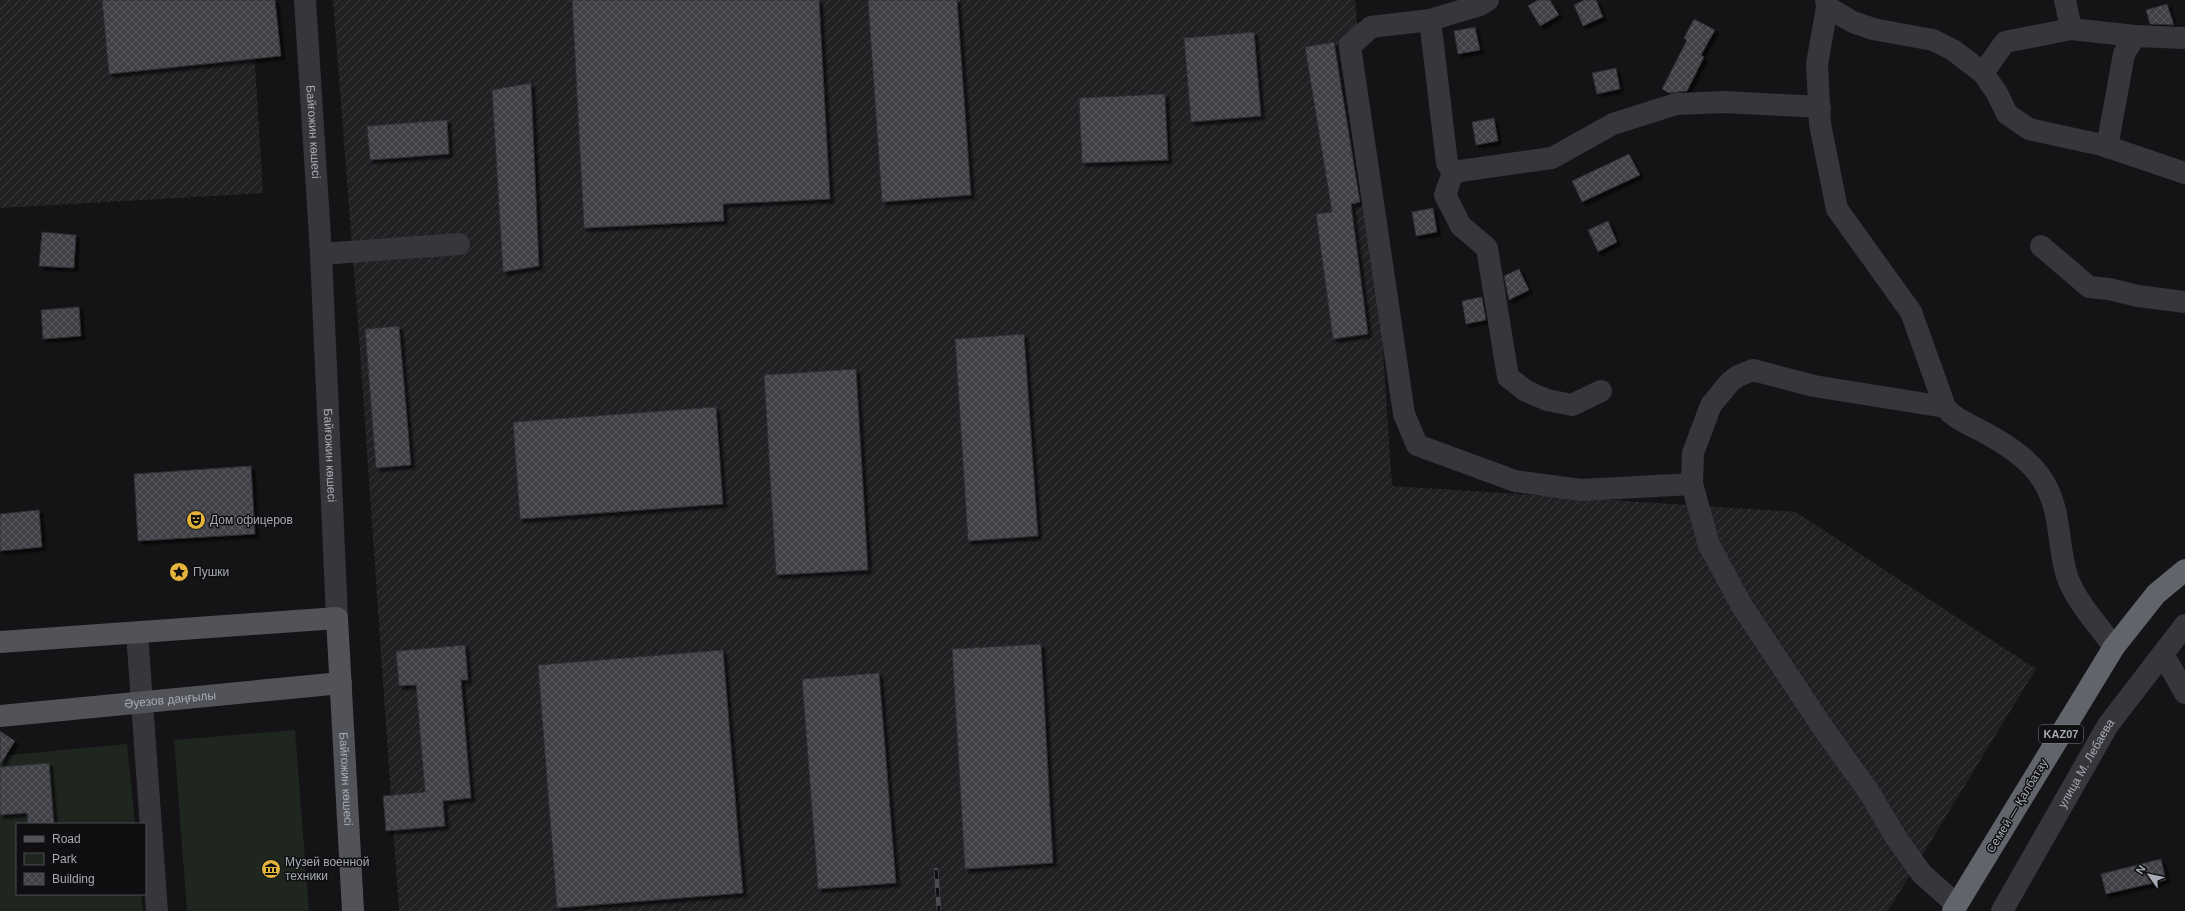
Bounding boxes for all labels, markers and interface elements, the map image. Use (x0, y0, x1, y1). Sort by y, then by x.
street label: Байғожин көшесі (303, 84, 323, 179)
street label: Байғожин көшесі (321, 408, 339, 502)
theatre icon: Дом офицеров (185, 509, 207, 531)
place label: Дом офицеров (210, 513, 293, 527)
place icon: Пушки (168, 561, 190, 583)
place label: Пушки (193, 565, 229, 579)
street label: Әуезов даңғылы (124, 688, 217, 711)
street label: улица М. Лебаева (2055, 716, 2117, 810)
road number: KAZ07 (2039, 725, 2083, 743)
street label: Байғожин көшесі (336, 732, 355, 826)
street label: Семей — Қалбатау (1983, 756, 2051, 856)
legend (16, 823, 146, 895)
text: Road (52, 832, 81, 846)
text: Park (52, 852, 78, 866)
place label: Музей военной техники (285, 855, 369, 883)
north arrow (2129, 855, 2169, 895)
museum icon: Музей военной техники (260, 858, 282, 880)
text: N (2133, 863, 2148, 876)
text: Building (52, 872, 95, 886)

